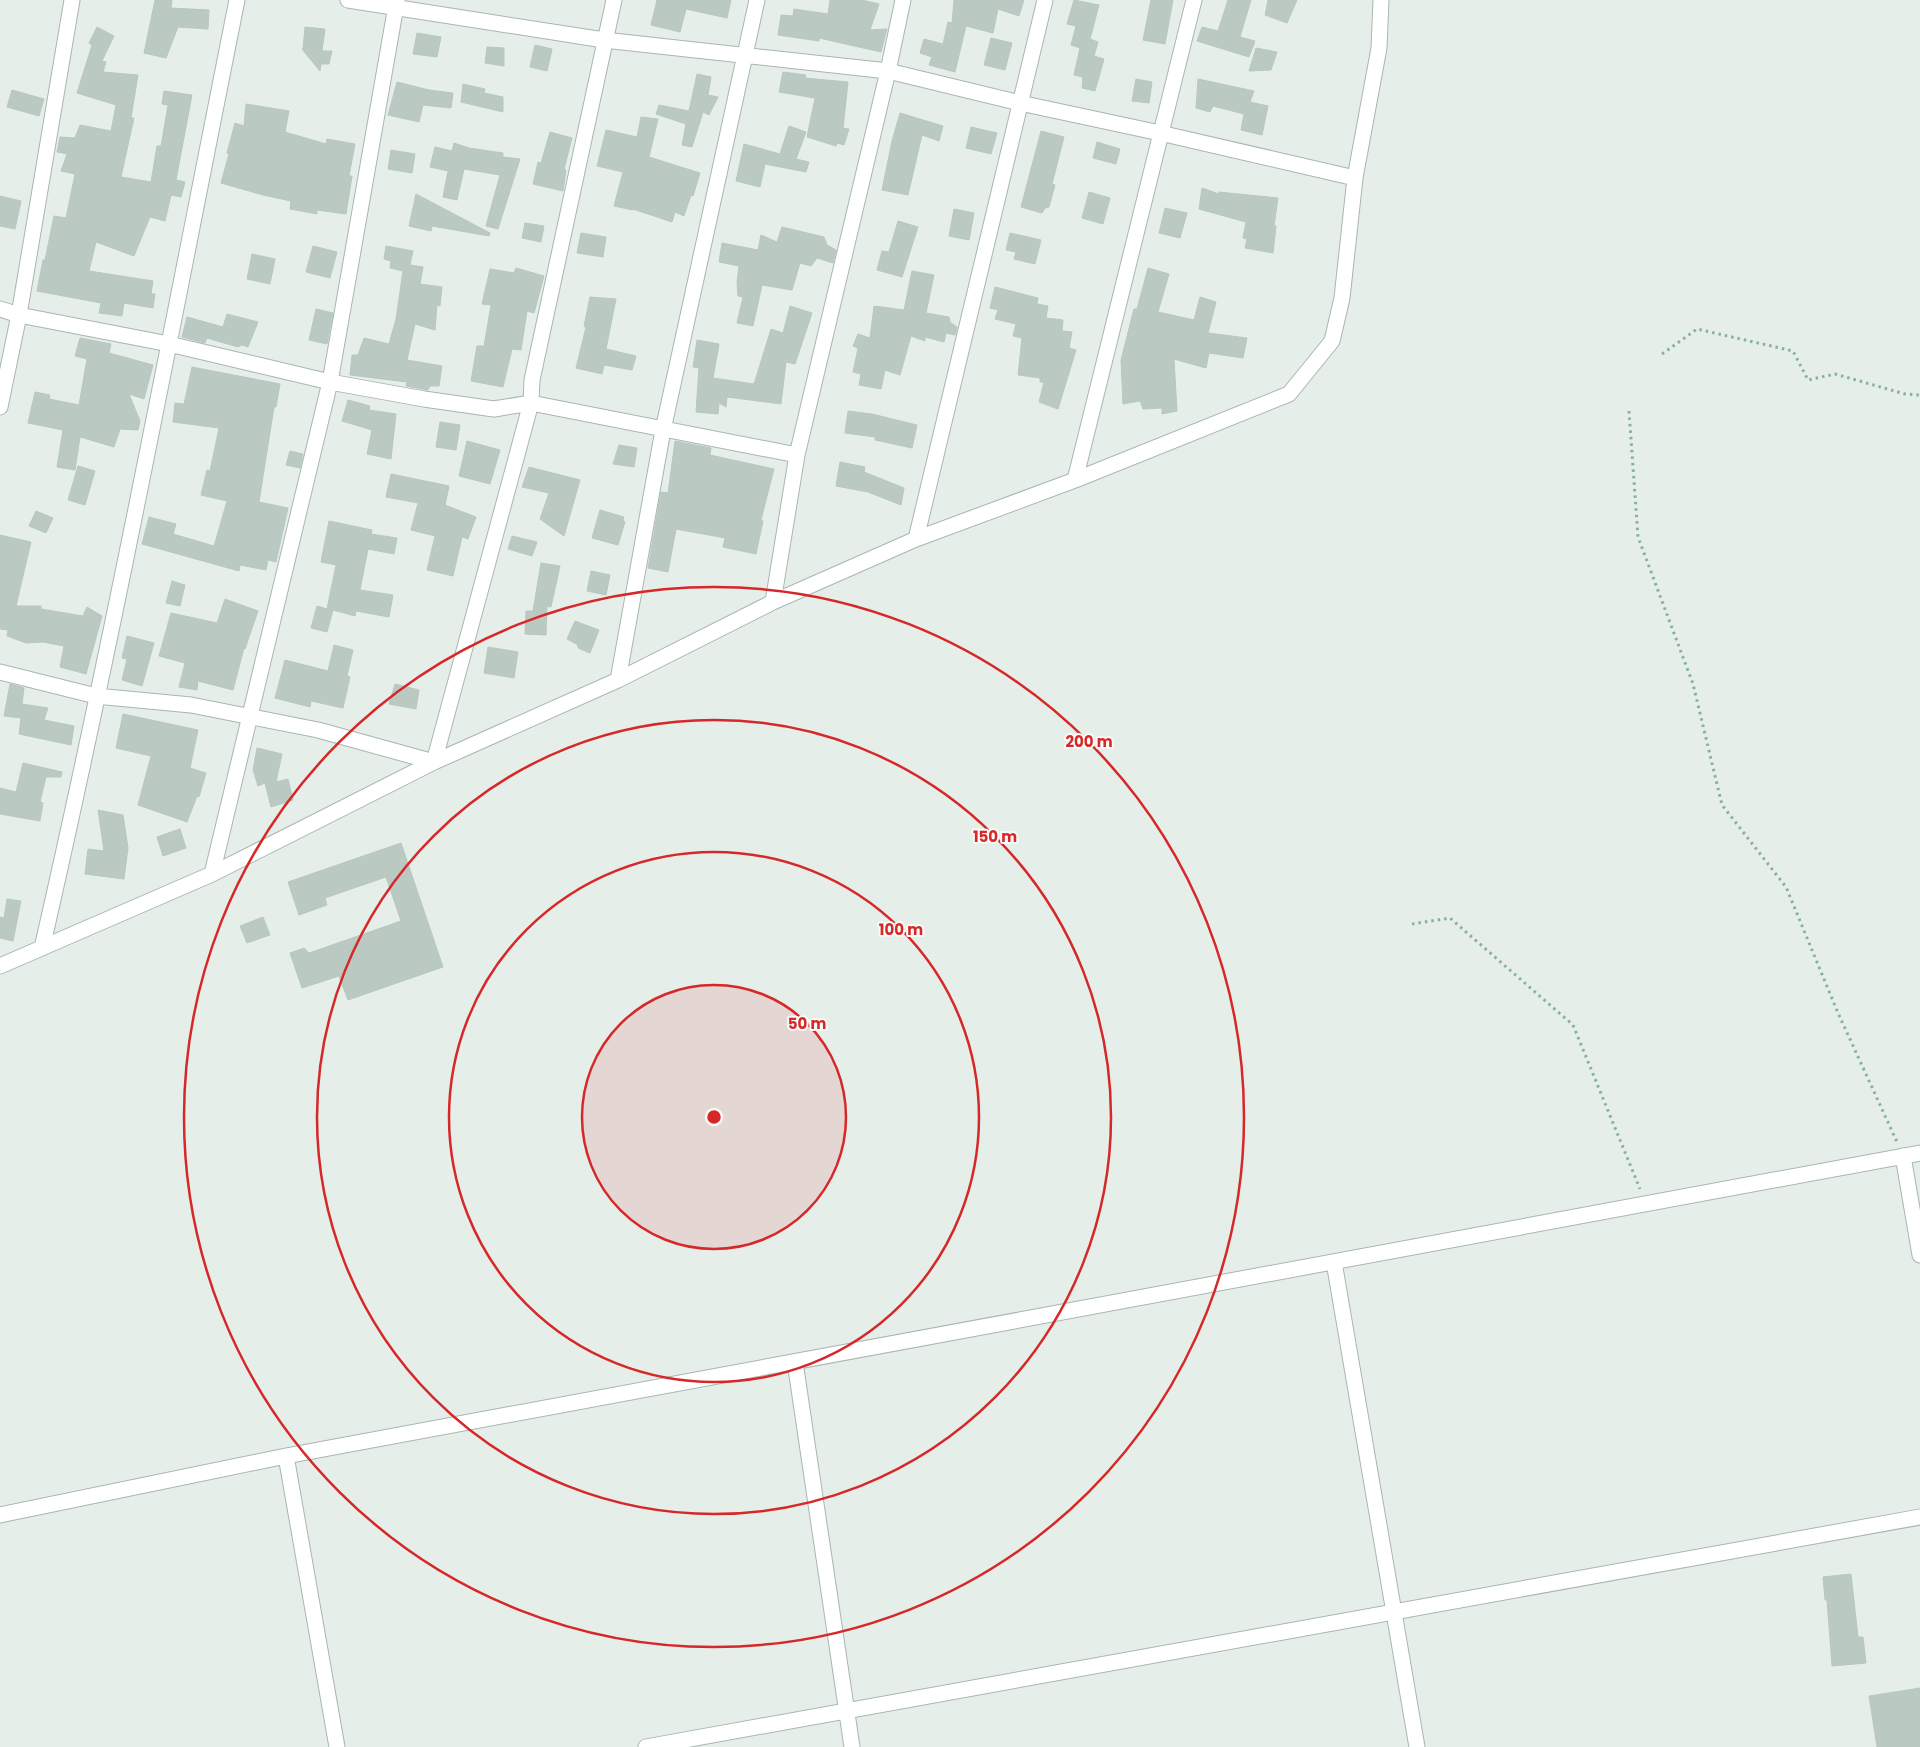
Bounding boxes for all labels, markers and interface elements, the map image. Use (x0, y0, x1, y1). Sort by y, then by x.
text: 200 m (1065, 731, 1113, 752)
text: 150 m (973, 826, 1017, 847)
text: 100 m (879, 919, 923, 940)
text: 50 m (788, 1013, 826, 1034)
centre of rings (705, 1108, 723, 1126)

